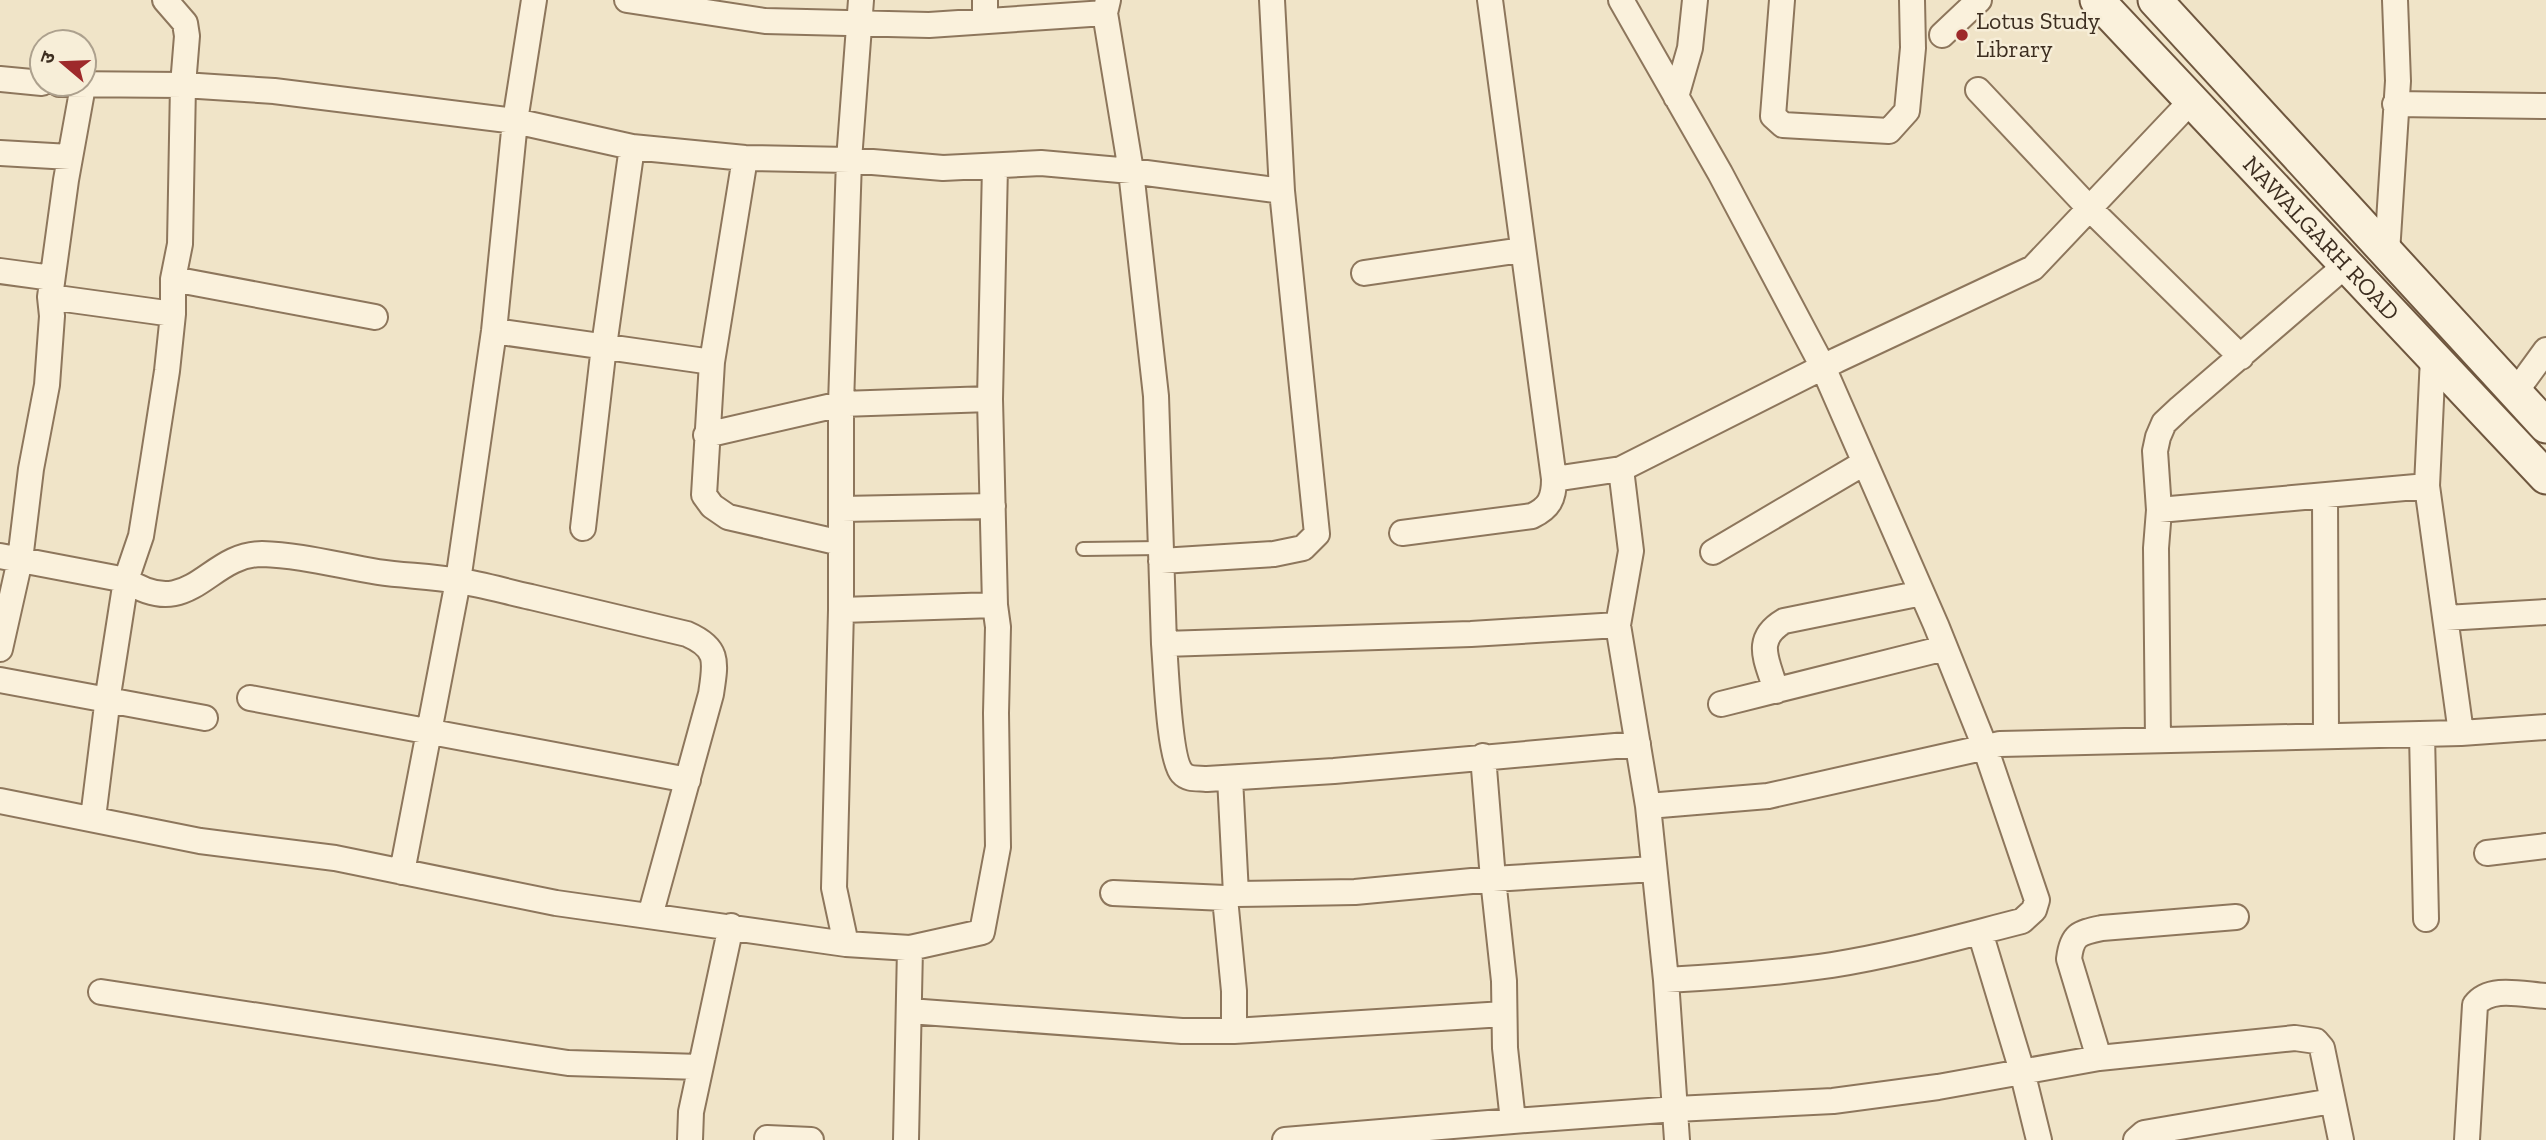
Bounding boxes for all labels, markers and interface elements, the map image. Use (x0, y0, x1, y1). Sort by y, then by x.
place label: Lotus Study Library (1976, 6, 2101, 63)
marker: Lotus Study Library (1954, 27, 1970, 43)
north arrow (28, 28, 98, 98)
text: उ (35, 48, 60, 67)
street label: NAWALGARH ROAD (2237, 149, 2406, 326)

